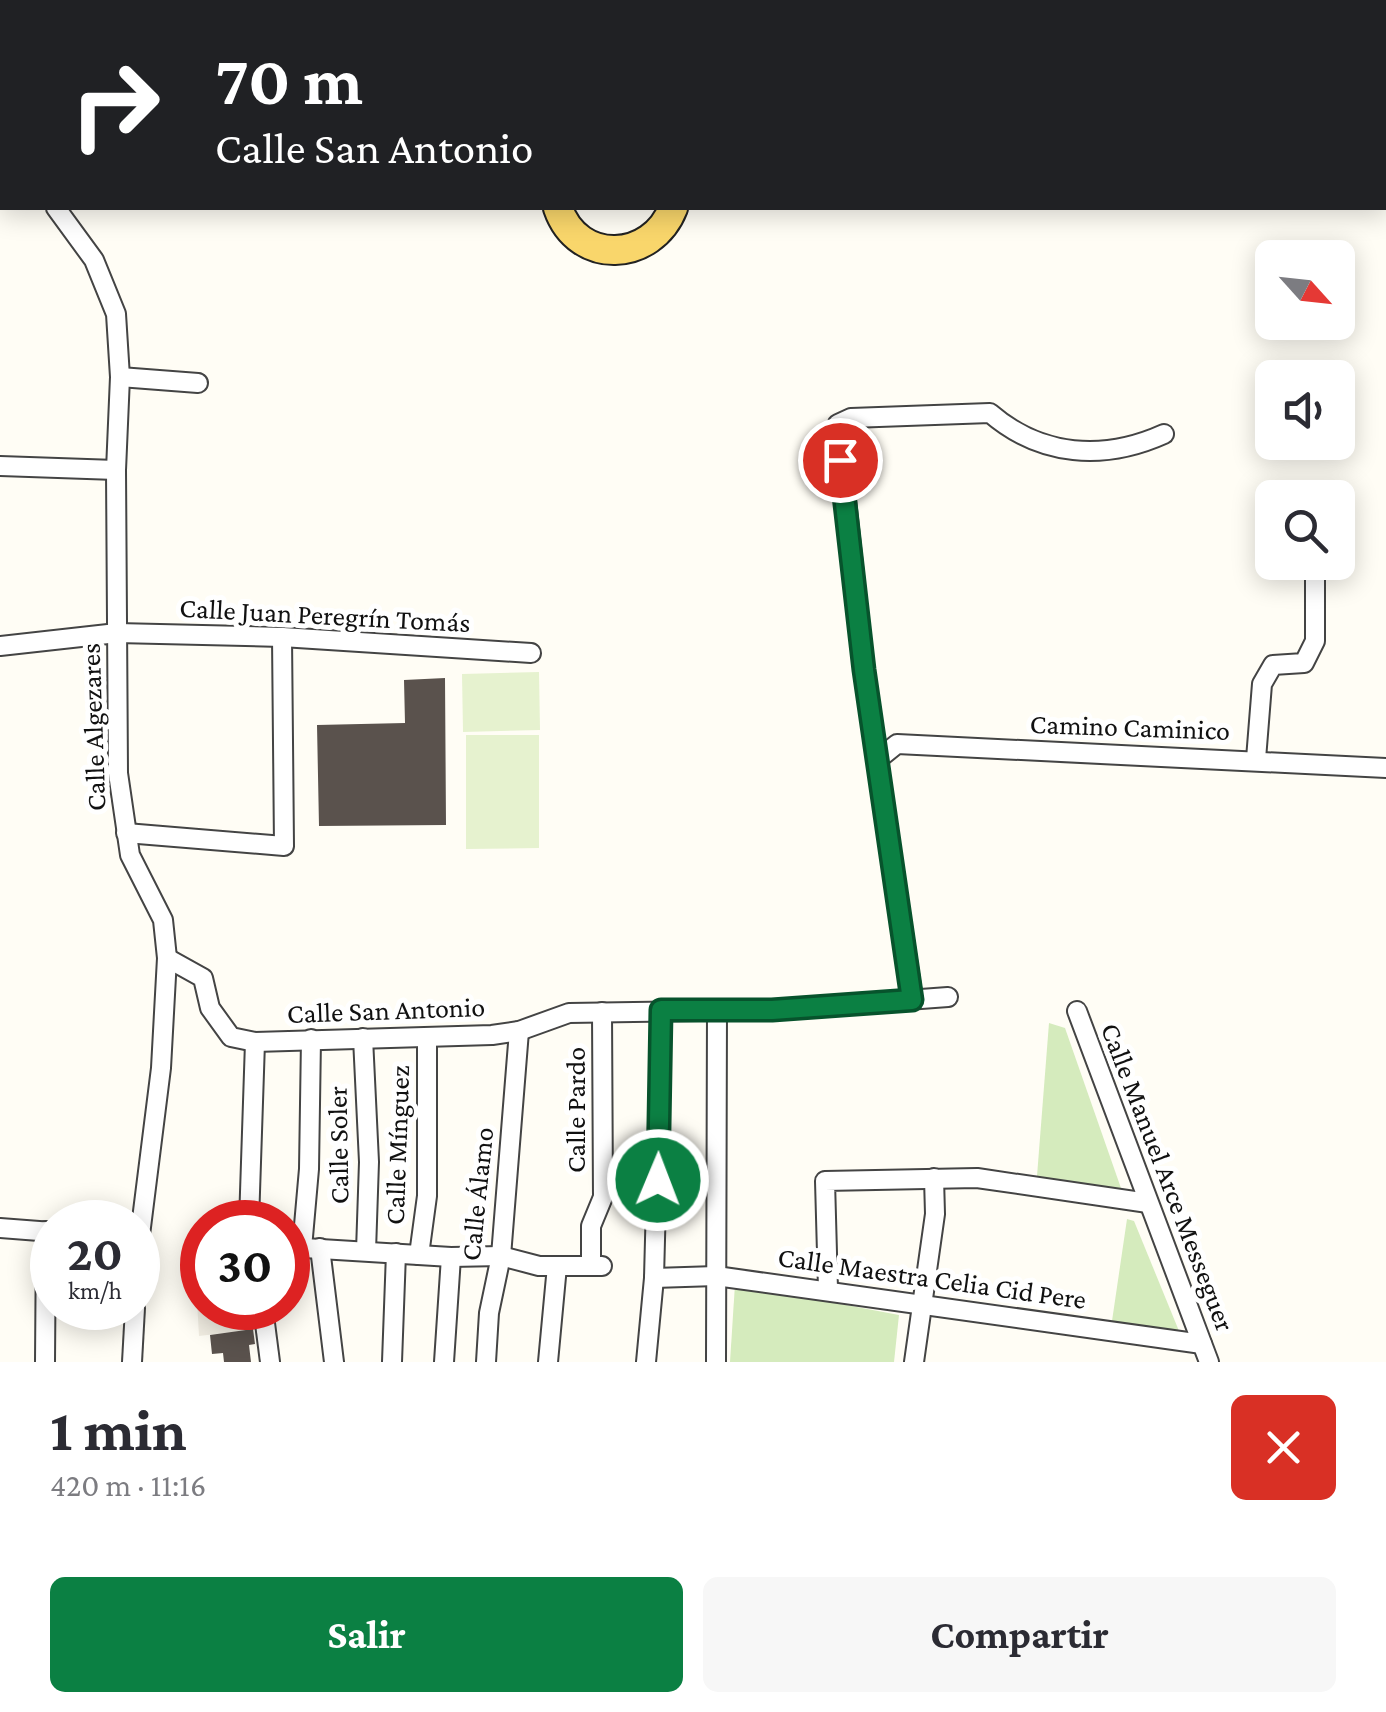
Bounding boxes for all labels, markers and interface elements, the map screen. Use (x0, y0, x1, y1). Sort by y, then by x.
icon: right (50, 40, 180, 170)
text: 70 m (215, 41, 363, 119)
text: Calle San Antonio (215, 123, 533, 173)
north arrow (1255, 240, 1355, 340)
map controls (1255, 240, 1355, 580)
button: sound (1255, 360, 1355, 460)
pin (798, 418, 883, 503)
icon: arrive (813, 433, 868, 488)
button: search (1255, 480, 1355, 580)
street label: Calle Juan Peregrín Tomás (179, 592, 471, 638)
street label: Calle Algezares (75, 642, 111, 812)
street label: Camino Caminico (1029, 708, 1231, 746)
street label: Calle San Antonio (286, 991, 486, 1029)
street label: Calle Manuel Arce Messeguer (1095, 1019, 1241, 1335)
street label: Calle Pardo (560, 1047, 591, 1173)
street label: Calle Mínguez (379, 1064, 415, 1225)
street label: Calle Soler (321, 1086, 355, 1204)
street label: Calle Álamo (455, 1126, 499, 1262)
position arrow (606, 1128, 710, 1232)
speed limit sign: 30 (180, 1200, 310, 1330)
text: 20 (67, 1225, 123, 1281)
street label: Calle Maestra Celia Cid Pere (776, 1241, 1088, 1315)
text: km/h (68, 1277, 122, 1304)
button: close (1231, 1395, 1336, 1500)
text: 1 min (50, 1396, 187, 1463)
text: 420 m · 11:16 (50, 1467, 206, 1503)
button: Salir (50, 1577, 683, 1692)
button: Compartir (703, 1577, 1336, 1692)

